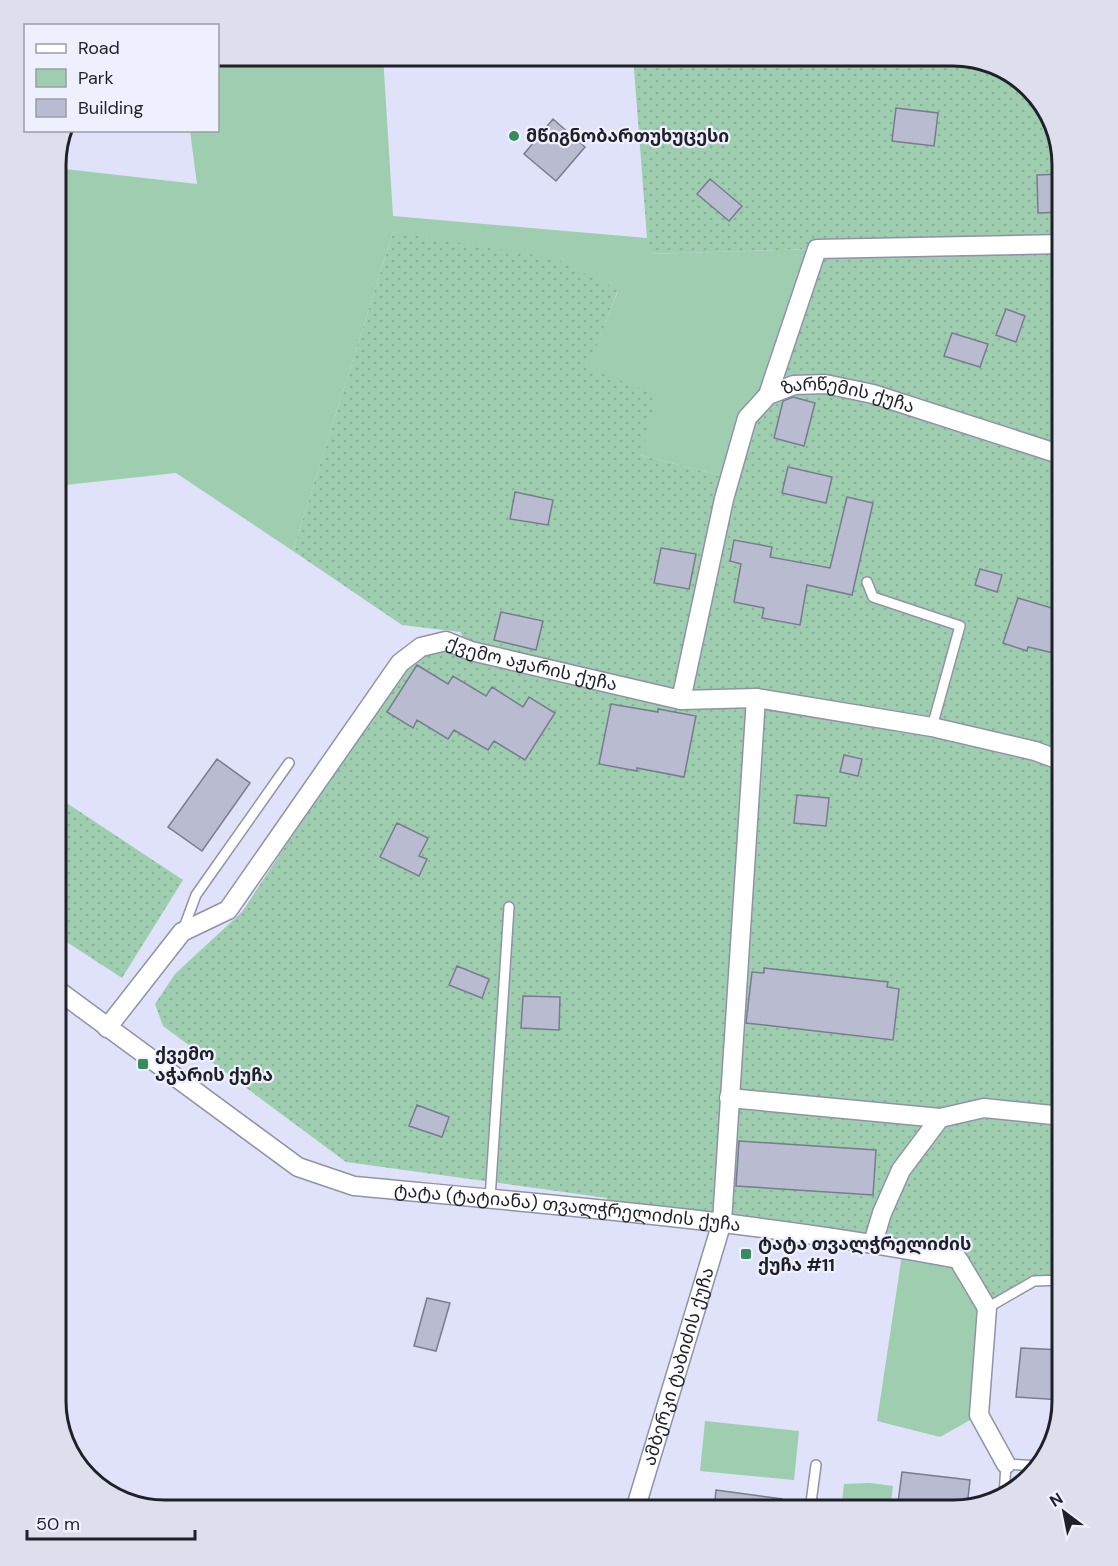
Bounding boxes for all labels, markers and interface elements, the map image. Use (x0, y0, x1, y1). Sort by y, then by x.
legend (24, 24, 219, 132)
text: Road (78, 36, 120, 60)
text: Park (78, 66, 114, 90)
text: Building (78, 96, 143, 120)
place label: მწიგნობართუხუცესი (526, 124, 729, 148)
marker: მწიგნობართუხუცესი (507, 129, 521, 143)
street label: ზარწემის ქუჩა (778, 372, 918, 419)
street label: ქვემო აჟარის ქუჩა (443, 630, 620, 697)
place label: ქვემო აჭარის ქუჩა (155, 1042, 273, 1087)
marker: ქვემო აჭარის ქუჩა (136, 1057, 150, 1071)
street label: ტატა (ტატიანა) თვალჭრელიძის ქუჩა (393, 1178, 742, 1237)
place label: ტატა თვალჭრელიძის ქუჩა #11 (758, 1232, 971, 1277)
marker: ტატა თვალჭრელიძის ქუჩა #11 (739, 1247, 753, 1261)
street label: ამბერკი ტაბიძის ქუჩა (637, 1264, 720, 1468)
north arrow (1034, 1482, 1094, 1542)
text: N (1046, 1488, 1067, 1512)
scale bar (27, 1503, 195, 1541)
text: 50 m (36, 1512, 80, 1536)

